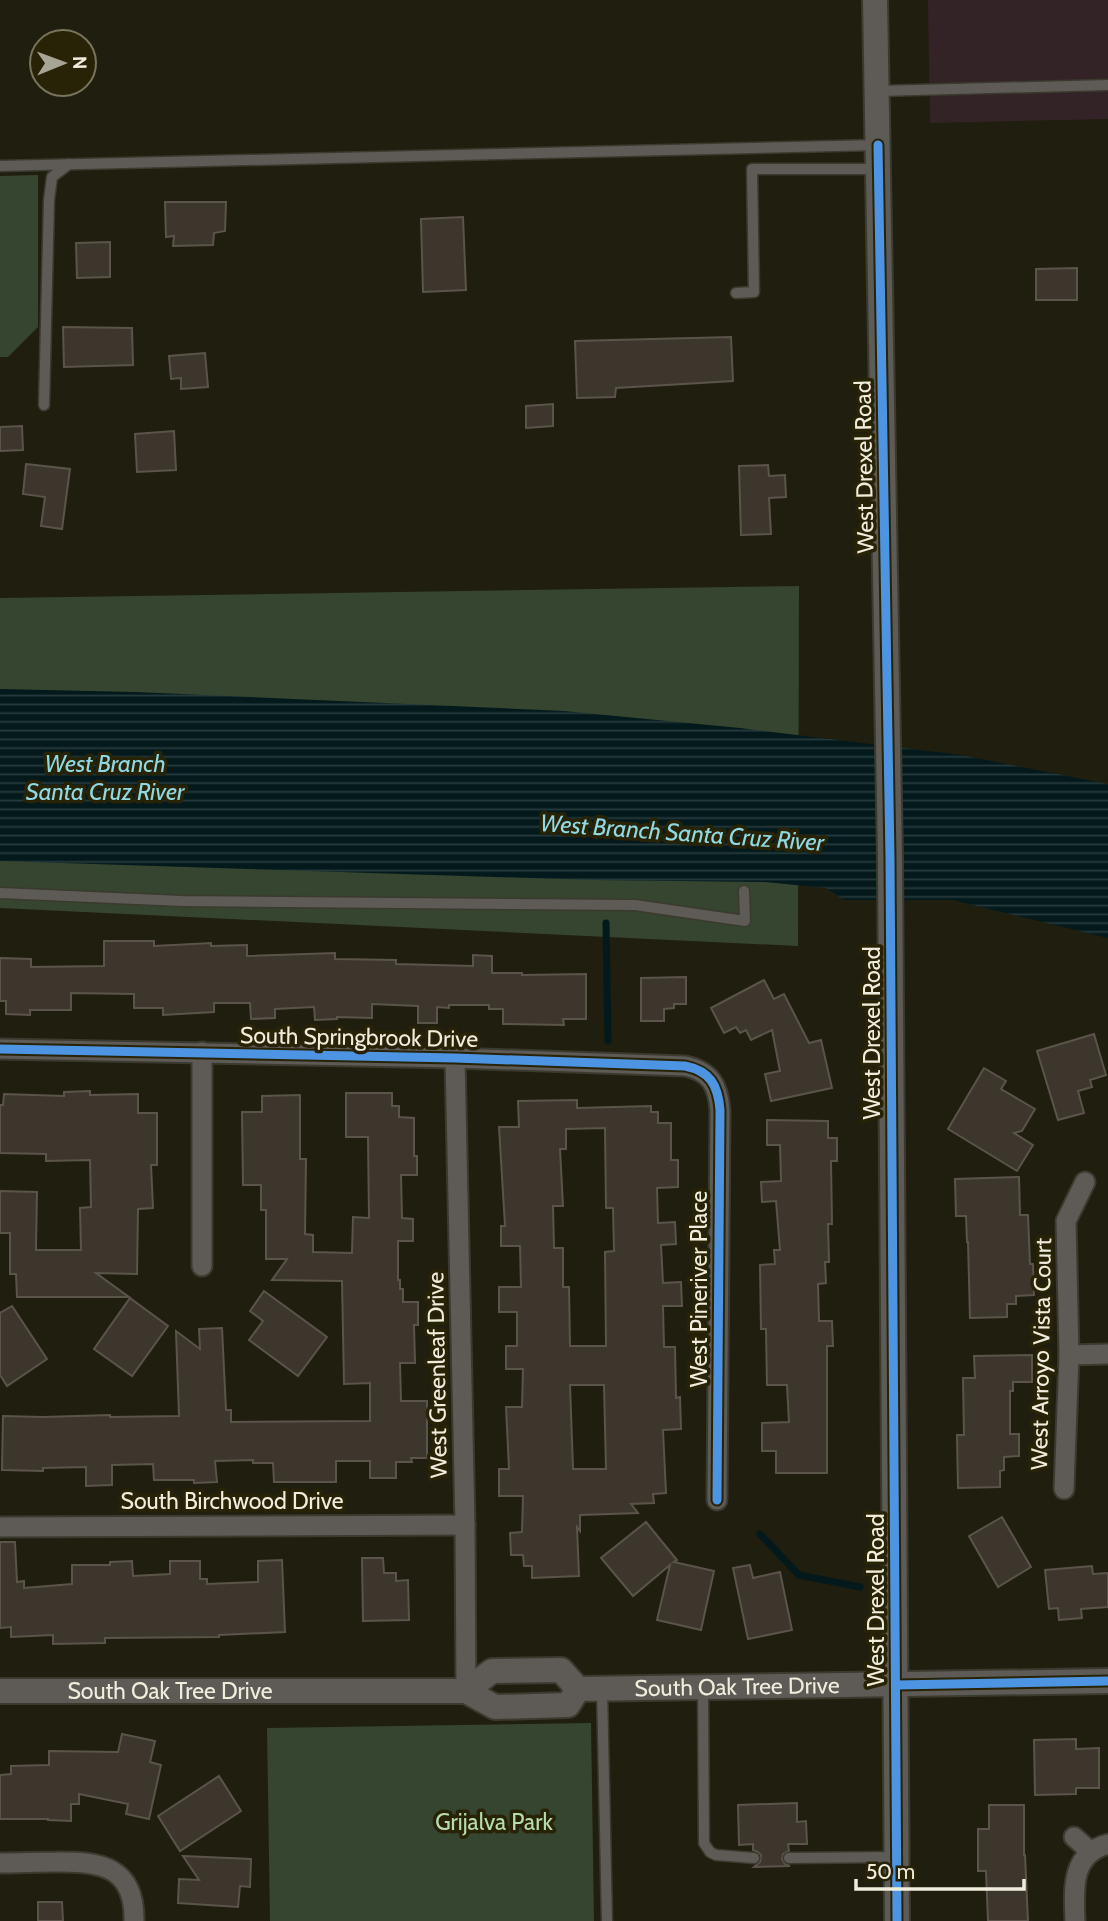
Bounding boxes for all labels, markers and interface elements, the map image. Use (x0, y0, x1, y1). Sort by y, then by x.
north arrow (28, 28, 98, 98)
text: N (68, 56, 91, 70)
street label: West Drexel Road (848, 380, 880, 554)
water label: West Branch Santa Cruz River (26, 749, 186, 806)
water label: West Branch Santa Cruz River (539, 808, 827, 857)
street label: West Drexel Road (858, 946, 886, 1120)
street label: South Springbrook Drive (240, 1021, 479, 1053)
street label: West Pineriver Place (685, 1190, 713, 1387)
street label: West Arroyo Vista Court (1025, 1237, 1057, 1470)
street label: West Greenleaf Drive (421, 1271, 453, 1478)
street label: South Birchwood Drive (120, 1487, 344, 1515)
street label: West Drexel Road (862, 1513, 890, 1687)
street label: South Oak Tree Drive (634, 1671, 840, 1702)
street label: South Oak Tree Drive (67, 1677, 273, 1705)
park label: Grijalva Park (435, 1808, 553, 1836)
scale bar (856, 1848, 1024, 1892)
text: 50 m (866, 1859, 915, 1884)

